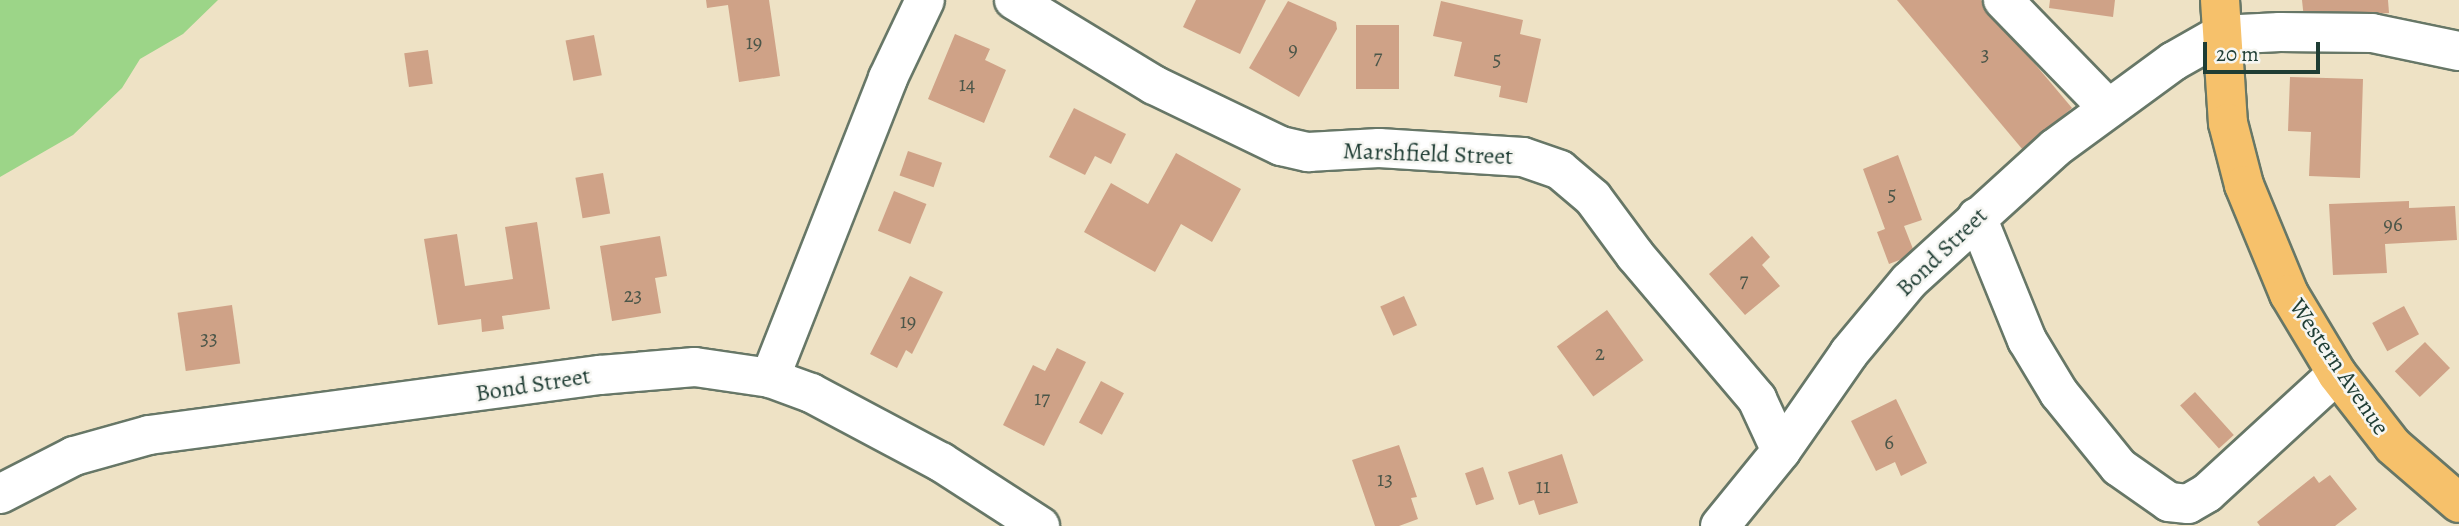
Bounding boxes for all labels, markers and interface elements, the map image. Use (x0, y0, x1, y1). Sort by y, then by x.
scale bar (2207, 28, 2324, 72)
house number: 19 (746, 29, 762, 55)
house number: 9 (1288, 36, 1298, 62)
text: 20 m (2216, 40, 2259, 68)
house number: 3 (1981, 41, 1989, 67)
house number: 7 (1374, 44, 1382, 70)
house number: 5 (1492, 46, 1502, 72)
house number: 14 (959, 71, 975, 97)
street label: Marshfield Street (1342, 137, 1514, 171)
house number: 5 (1887, 181, 1897, 207)
street label: Bond Street (1890, 201, 1994, 303)
house number: 96 (2383, 211, 2403, 237)
house number: 7 (1740, 267, 1748, 293)
house number: 23 (624, 282, 642, 308)
street label: Western Avenue (2283, 293, 2395, 441)
house number: 19 (900, 308, 916, 334)
house number: 33 (200, 325, 218, 351)
house number: 2 (1595, 340, 1605, 366)
street label: Bond Street (474, 362, 592, 408)
house number: 17 (1034, 385, 1050, 411)
house number: 6 (1884, 429, 1894, 455)
house number: 13 (1377, 466, 1393, 492)
house number: 11 (1536, 473, 1550, 499)

